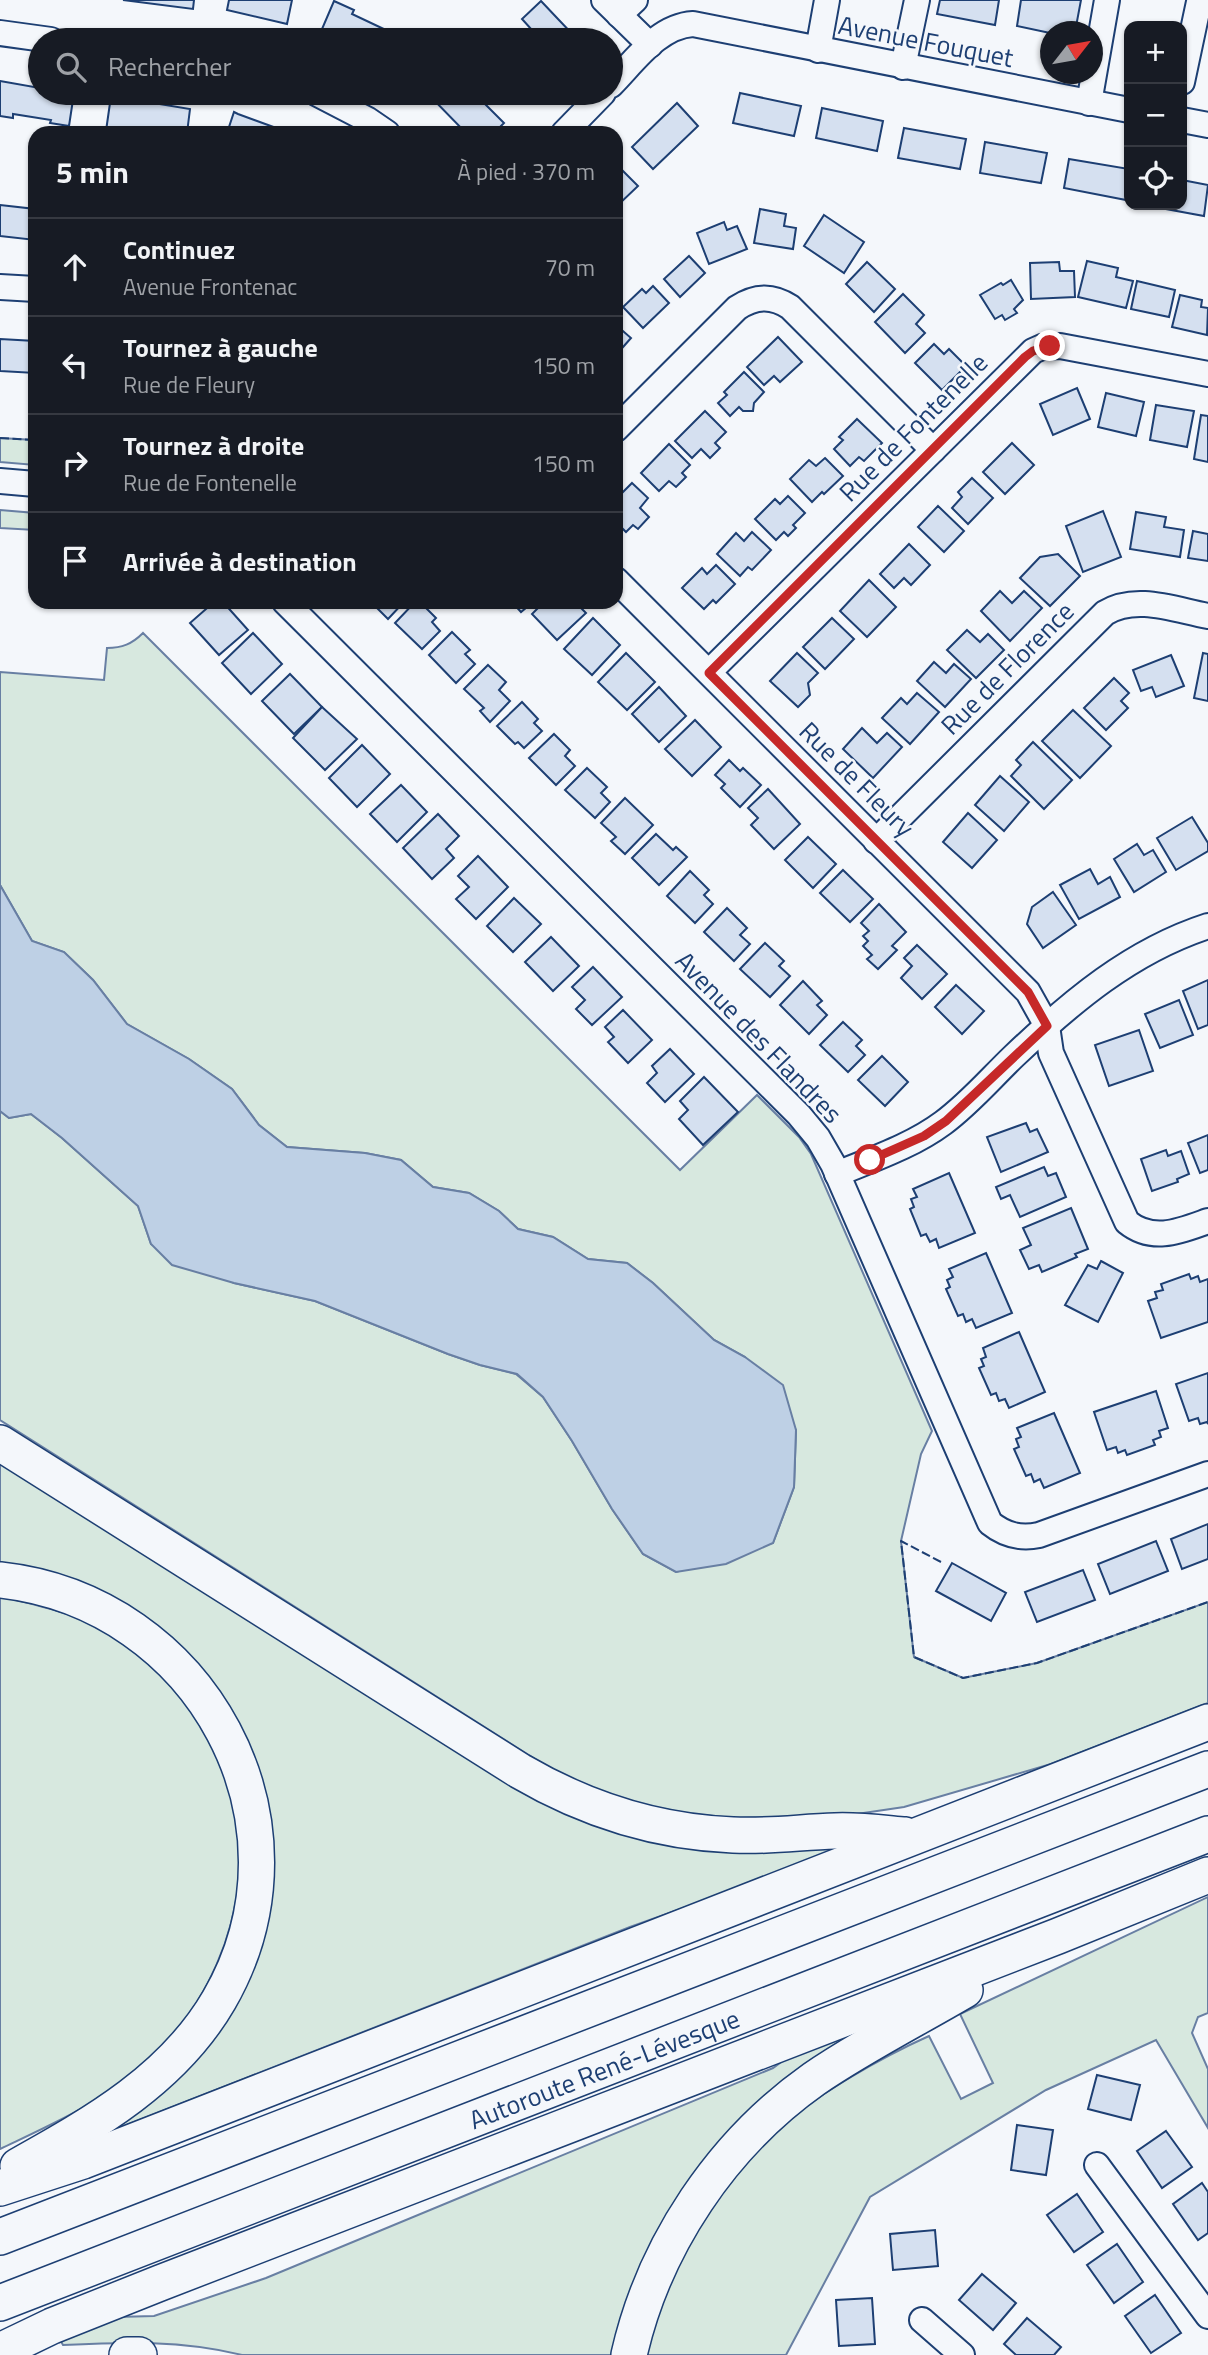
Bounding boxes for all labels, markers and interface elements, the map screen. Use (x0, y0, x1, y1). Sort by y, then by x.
street label: Avenue Fouquet (835, 5, 1017, 77)
north arrow (1040, 21, 1103, 84)
map controls (1124, 21, 1187, 210)
button: + (1124, 21, 1187, 84)
search box (28, 28, 623, 105)
text: Rechercher (108, 47, 232, 86)
icon: search (52, 48, 90, 86)
button: − (1124, 84, 1187, 147)
button: locate (1124, 147, 1187, 210)
text: 5 min (56, 149, 129, 195)
text: À pied · 370 m (457, 154, 595, 189)
text: Continuez (123, 230, 235, 269)
icon: ahead (56, 248, 94, 286)
text: 70 m (545, 250, 595, 285)
text: Avenue Frontenac (123, 269, 297, 304)
text: Tournez à gauche (123, 328, 318, 367)
route end (1034, 330, 1065, 361)
street label: Rue de Fontenelle (830, 344, 996, 510)
icon: left (56, 346, 94, 384)
text: 150 m (532, 348, 595, 383)
text: Rue de Fleury (123, 367, 255, 402)
text: Tournez à droite (123, 426, 304, 465)
icon: right (56, 444, 94, 482)
text: 150 m (532, 446, 595, 481)
text: Rue de Fontenelle (123, 465, 297, 500)
icon: arrive (56, 542, 94, 580)
text: Arrivée à destination (123, 542, 357, 581)
street label: Rue de Florence (931, 592, 1083, 744)
street label: Rue de Fleury (790, 712, 924, 846)
street label: Avenue des Flandres (666, 942, 852, 1132)
route start (854, 1144, 885, 1175)
street label: Autoroute René-Lévesque (463, 1998, 745, 2139)

